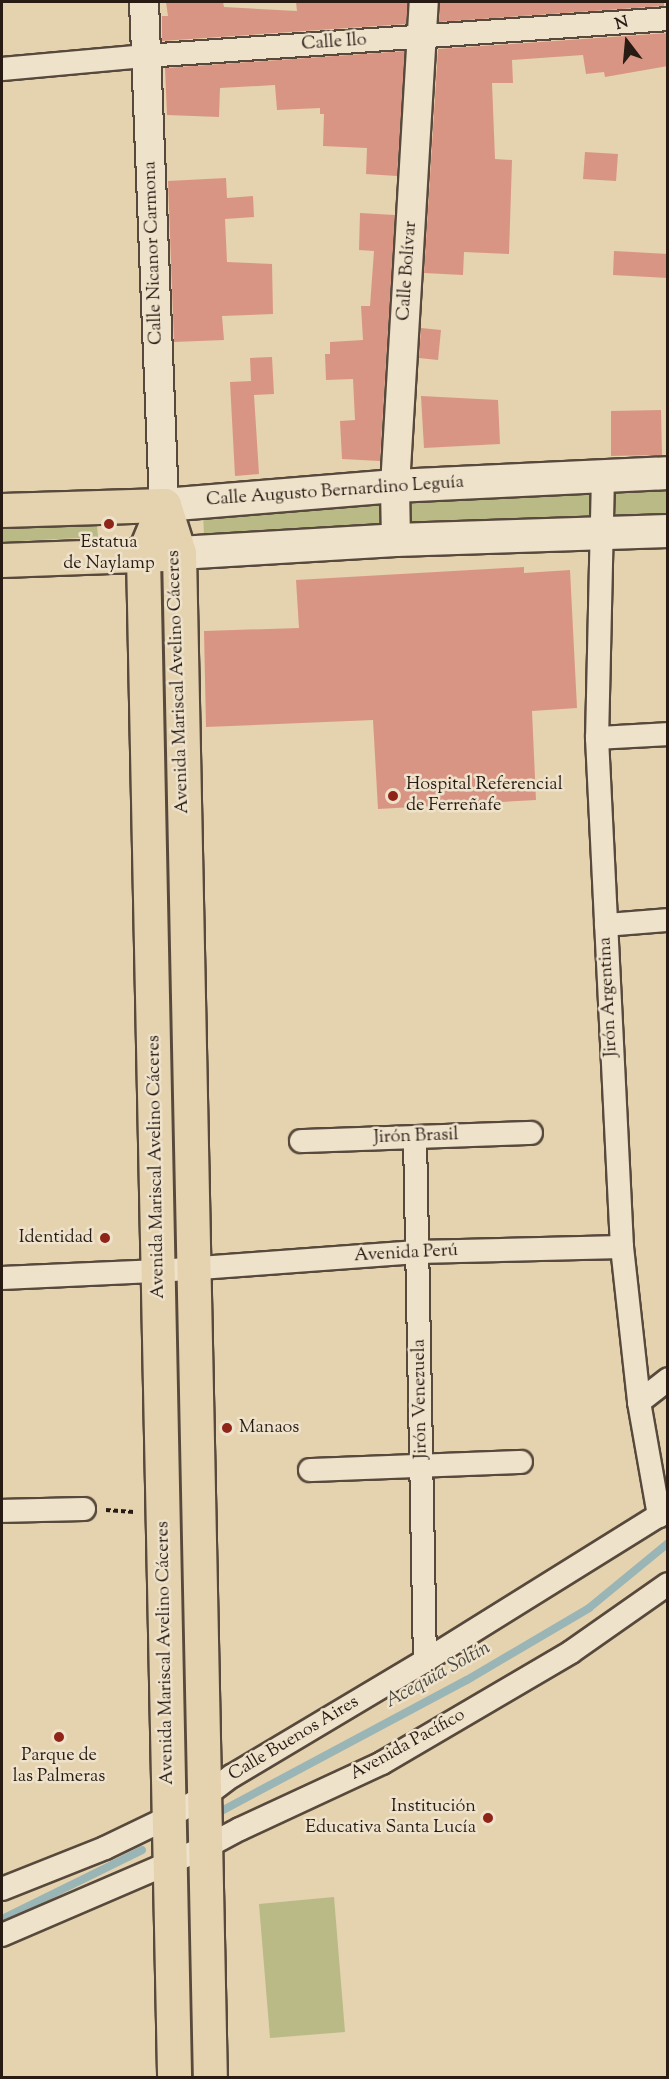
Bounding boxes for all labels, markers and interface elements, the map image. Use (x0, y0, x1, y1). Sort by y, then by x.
text: N (613, 11, 631, 37)
north arrow (597, 12, 657, 72)
street label: Calle Ilo (301, 30, 367, 56)
street label: Calle Nicanor Carmona (140, 161, 168, 345)
street label: Calle Bolívar (394, 220, 422, 322)
street label: Calle Augusto Bernardino Leguía (205, 472, 465, 512)
marker: Estatua de Naylamp (102, 517, 116, 531)
place label: Estatua de Naylamp (63, 533, 155, 576)
street label: Avenida Mariscal Avelino Cáceres (164, 550, 194, 814)
place label: Hospital Referencial de Ferreñafe (406, 775, 563, 818)
marker: Hospital Referencial de Ferreñafe (384, 787, 402, 805)
street label: Jirón Argentina (595, 936, 623, 1058)
street label: Avenida Mariscal Avelino Cáceres (144, 1035, 170, 1299)
street label: Jirón Brasil (373, 1125, 459, 1149)
place label: Identidad (19, 1227, 93, 1249)
marker: Identidad (98, 1231, 112, 1245)
street label: Avenida Perú (354, 1240, 458, 1268)
street label: Jirón Venezuela (409, 1339, 433, 1459)
place label: Manaos (239, 1417, 299, 1439)
marker: Manaos (220, 1421, 234, 1435)
street label: Avenida Mariscal Avelino Cáceres (153, 1521, 179, 1785)
water label: Acequia Soltín (381, 1636, 495, 1714)
street label: Calle Buenos Aires (225, 1692, 363, 1786)
street label: Avenida Pacífico (347, 1705, 469, 1785)
marker: Parque de las Palmeras (52, 1730, 66, 1744)
place label: Parque de las Palmeras (13, 1746, 105, 1788)
place label: Institución Educativa Santa Lucía (305, 1797, 476, 1840)
marker: Institución Educativa Santa Lucía (481, 1811, 495, 1825)

